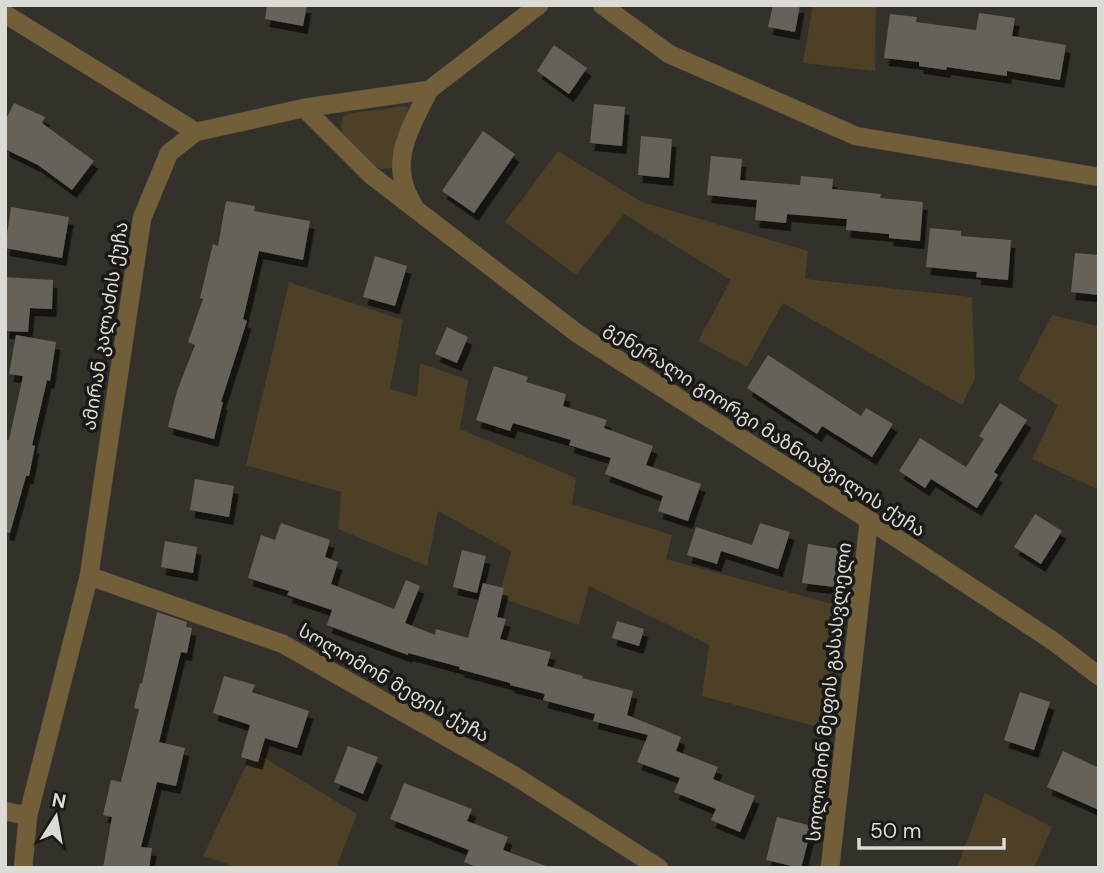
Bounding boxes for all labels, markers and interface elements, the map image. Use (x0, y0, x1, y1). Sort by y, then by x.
street label: ამირან კალაძის ქუჩა (76, 220, 134, 432)
street label: გენერალი გიორგი მაზნიაშვილის ქუჩა (600, 316, 930, 542)
street label: სოლომონ მეფის გასასვლელი (801, 541, 857, 843)
street label: სოლომონ მეფის ქუჩა (294, 618, 494, 748)
north arrow (21, 782, 91, 852)
text: N (50, 787, 68, 814)
scale bar (859, 806, 1004, 850)
text: 50 m (870, 817, 921, 845)

